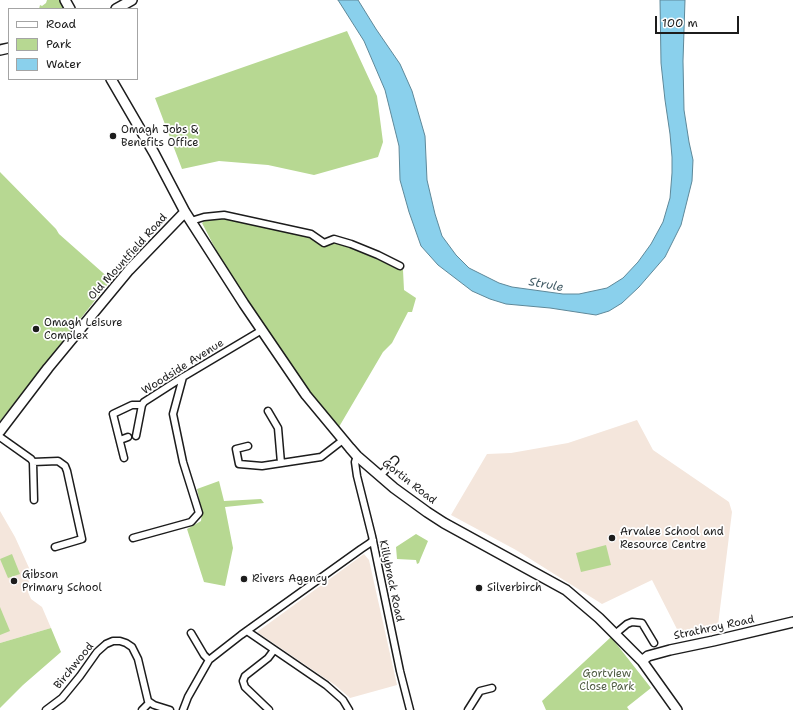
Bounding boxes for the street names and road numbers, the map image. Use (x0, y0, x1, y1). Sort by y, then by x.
street label: Old Mountfield Road (86, 211, 170, 303)
street label: Woodside Avenue (140, 336, 226, 398)
street label: Gortin Road (379, 457, 439, 507)
street label: Killybrack Road (376, 539, 406, 623)
street label: Strathroy Road (672, 613, 756, 643)
street label: Birchwood (51, 640, 97, 692)

